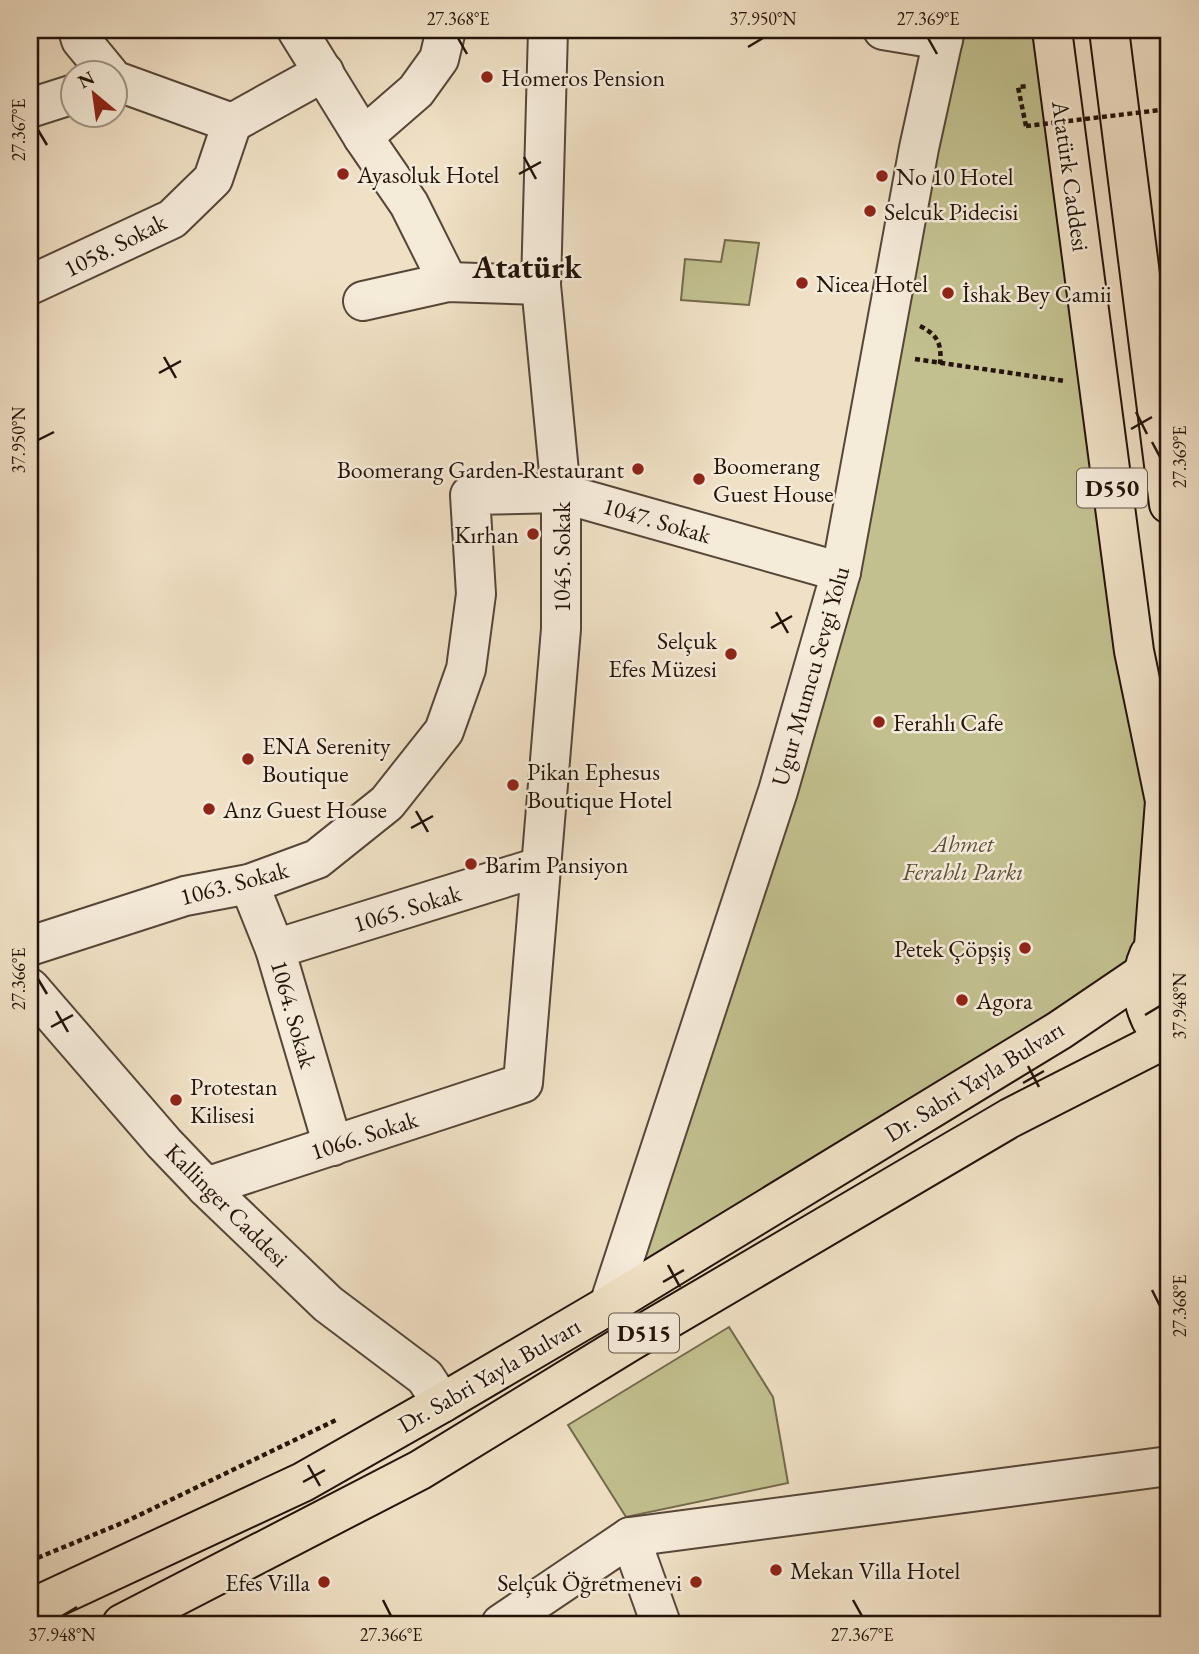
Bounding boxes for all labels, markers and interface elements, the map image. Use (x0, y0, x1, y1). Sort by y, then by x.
text: 27.368°E (427, 7, 489, 30)
text: 37.950°N (730, 7, 797, 30)
text: 27.369°E (897, 7, 959, 30)
north arrow (60, 60, 130, 130)
place label: Homeros Pension (501, 62, 665, 93)
text: N (73, 65, 99, 94)
marker: Homeros Pension (479, 69, 495, 85)
street label: Atatürk Caddesi (1045, 98, 1097, 253)
text: 27.367°E (7, 99, 30, 161)
place label: Ayasoluk Hotel (356, 159, 500, 190)
place label: No 10 Hotel (896, 161, 1014, 192)
marker: Ayasoluk Hotel (335, 166, 351, 182)
marker: No 10 Hotel (874, 168, 890, 184)
place label: Selcuk Pidecisi (884, 196, 1019, 227)
marker: Selcuk Pidecisi (862, 203, 878, 219)
street label: 1058. Sokak (58, 206, 172, 284)
district label: Atatürk (471, 246, 582, 288)
place label: Nicea Hotel (816, 268, 928, 299)
marker: Nicea Hotel (794, 275, 810, 291)
place label: İshak Bey Camii (962, 278, 1112, 309)
marker: İshak Bey Camii (940, 285, 956, 301)
text: 37.950°N (7, 406, 30, 473)
text: 27.369°E (1168, 426, 1191, 488)
place label: Boomerang Guest House (713, 450, 834, 509)
place label: Boomerang Garden Restaurant (337, 454, 624, 485)
marker: Boomerang Garden Restaurant (630, 461, 646, 477)
road number: D550 (1077, 468, 1147, 508)
marker: Boomerang Guest House (691, 471, 707, 487)
street label: 1047. Sokak (599, 490, 715, 550)
street label: 1045. Sokak (546, 501, 577, 613)
place label: Kırhan (454, 519, 519, 550)
marker: Kırhan (525, 526, 541, 542)
street label: Ugur Mumcu Sevgi Yolu (764, 562, 856, 790)
place label: Selçuk Efes Müzesi (608, 625, 718, 684)
marker: Selçuk Efes Müzesi (723, 646, 739, 662)
place label: Ferahlı Cafe (893, 707, 1003, 738)
marker: Ferahlı Cafe (871, 714, 887, 730)
place label: ENA Serenity Boutique (262, 730, 391, 789)
marker: ENA Serenity Boutique (240, 751, 256, 767)
place label: Pikan Ephesus Boutique Hotel (527, 756, 673, 815)
marker: Pikan Ephesus Boutique Hotel (505, 777, 521, 793)
place label: Anz Guest House (222, 794, 387, 825)
marker: Anz Guest House (201, 801, 217, 817)
park label: Ahmet Ferahlı Parkı (902, 828, 1023, 887)
place label: Barim Pansiyon (485, 849, 629, 880)
street label: 1063. Sokak (176, 853, 292, 912)
marker: Barim Pansiyon (463, 856, 479, 872)
street label: 1065. Sokak (349, 877, 465, 939)
place label: Petek Çöpşiş (894, 933, 1011, 964)
marker: Petek Çöpşiş (1017, 940, 1033, 956)
text: 27.366°E (7, 948, 30, 1010)
street label: 1064. Sokak (264, 956, 324, 1072)
text: 37.948°N (1168, 972, 1191, 1039)
place label: Agora (975, 985, 1033, 1016)
marker: Agora (954, 992, 970, 1008)
street label: Dr. Sabri Yayla Bulvarı (879, 1013, 1070, 1149)
place label: Protestan Kilisesi (190, 1071, 278, 1130)
marker: Protestan Kilisesi (168, 1092, 184, 1108)
street label: 1066. Sokak (306, 1103, 422, 1167)
street label: Kallinger Caddesi (159, 1137, 295, 1273)
text: 27.368°E (1168, 1275, 1191, 1337)
street label: Dr. Sabri Yayla Bulvarı (392, 1310, 586, 1440)
road number: D515 (609, 1314, 679, 1352)
place label: Mekan Villa Hotel (790, 1555, 960, 1586)
marker: Mekan Villa Hotel (768, 1562, 784, 1578)
place label: Efes Villa (225, 1567, 310, 1598)
place label: Selçuk Öğretmenevi (497, 1567, 682, 1598)
marker: Efes Villa (316, 1574, 332, 1590)
marker: Selçuk Öğretmenevi (688, 1574, 704, 1590)
text: 37.948°N (29, 1623, 96, 1646)
text: 27.366°E (360, 1623, 422, 1646)
text: 27.367°E (831, 1623, 893, 1646)

